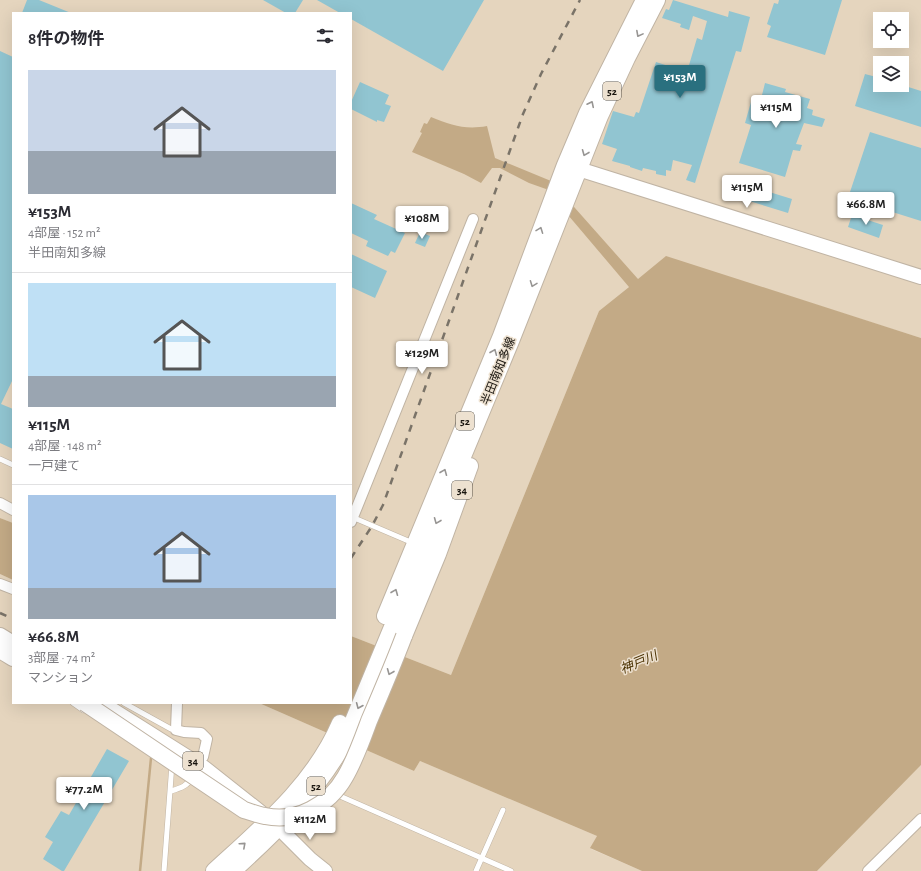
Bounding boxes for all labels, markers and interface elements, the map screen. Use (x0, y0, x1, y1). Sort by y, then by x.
map controls (873, 12, 909, 92)
button: locate (873, 12, 909, 48)
icon: filters (314, 25, 336, 47)
text: 8件の物件 (28, 30, 104, 47)
one-way arrow (636, 30, 644, 38)
button: layers (873, 56, 909, 92)
pin: ¥153M (652, 65, 708, 99)
text: ¥153M (663, 71, 697, 84)
road number: 52 (603, 82, 621, 100)
pin: ¥115M (748, 95, 804, 129)
icon: home (146, 96, 218, 168)
one-way arrow (587, 101, 594, 108)
text: ¥115M (760, 101, 792, 114)
one-way arrow (582, 149, 590, 156)
pin: ¥115M (719, 175, 775, 209)
text: ¥115M (731, 181, 763, 194)
pin: ¥66.8M (833, 192, 899, 226)
text: ¥66.8M (846, 198, 886, 211)
text: ¥153M (28, 203, 71, 220)
pin: ¥108M (394, 206, 450, 240)
text: ¥108M (404, 212, 440, 225)
text: 4部屋 · 152 m² (28, 227, 100, 240)
one-way arrow (536, 227, 544, 234)
text: 半田南知多線 (28, 247, 106, 260)
one-way arrow (530, 280, 538, 287)
icon: home (146, 309, 218, 381)
street label: 半田南知多線 (478, 335, 517, 407)
pin: ¥129M (394, 341, 450, 375)
text: ¥129M (405, 347, 439, 360)
one-way arrow (489, 348, 497, 356)
road number: 52 (456, 412, 474, 430)
text: ¥115M (28, 416, 70, 433)
text: 4部屋 · 148 m² (28, 440, 102, 453)
text: 一戸建て (28, 460, 80, 473)
one-way arrow (440, 468, 448, 475)
road number: 34 (452, 481, 472, 499)
one-way arrow (433, 517, 441, 524)
icon: home (146, 521, 218, 593)
one-way arrow (390, 588, 398, 596)
text: ¥66.8M (28, 628, 79, 645)
water label: 神戸川 (618, 648, 661, 677)
text: 3部屋 · 74 m² (28, 652, 95, 665)
one-way arrow (386, 669, 394, 676)
text: マンション (28, 672, 93, 685)
one-way arrow (356, 702, 364, 710)
road number: 34 (183, 752, 203, 770)
pin: ¥77.2M (51, 777, 117, 811)
road number: 52 (307, 777, 325, 795)
text: ¥77.2M (65, 783, 103, 796)
pin: ¥112M (282, 807, 338, 841)
text: ¥112M (294, 813, 326, 826)
one-way arrow (238, 842, 246, 850)

